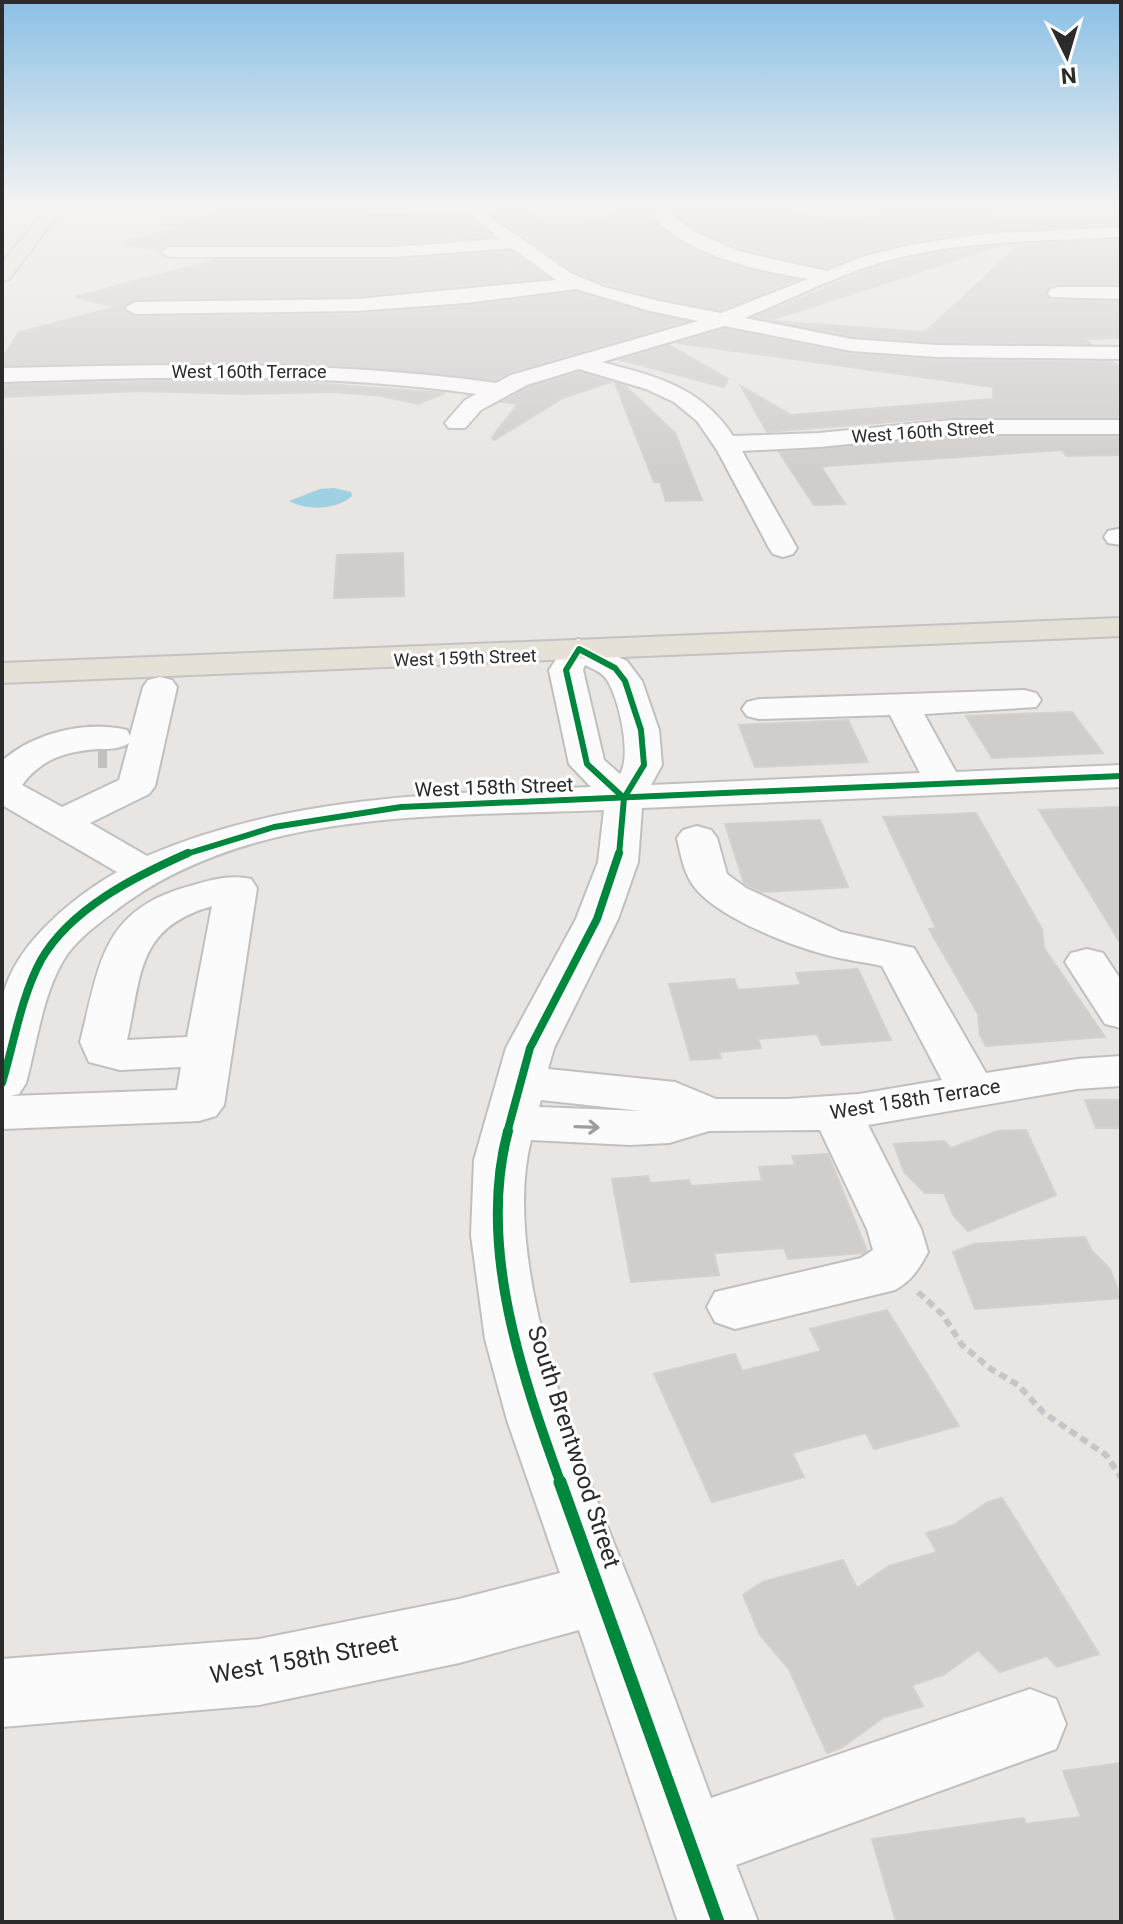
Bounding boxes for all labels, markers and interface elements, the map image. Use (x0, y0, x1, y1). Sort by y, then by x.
north arrow (1027, 16, 1107, 96)
text: N (1060, 62, 1078, 89)
street label: West 160th Terrace (171, 361, 327, 382)
street label: West 160th Street (851, 416, 995, 447)
street label: West 159th Street (393, 645, 537, 670)
street label: West 158th Street (414, 772, 574, 802)
street label: West 158th Terrace (828, 1074, 1002, 1124)
one-way arrow (573, 1119, 600, 1135)
street label: South Brentwood Street (522, 1322, 626, 1572)
street label: West 158th Street (208, 1629, 400, 1689)

